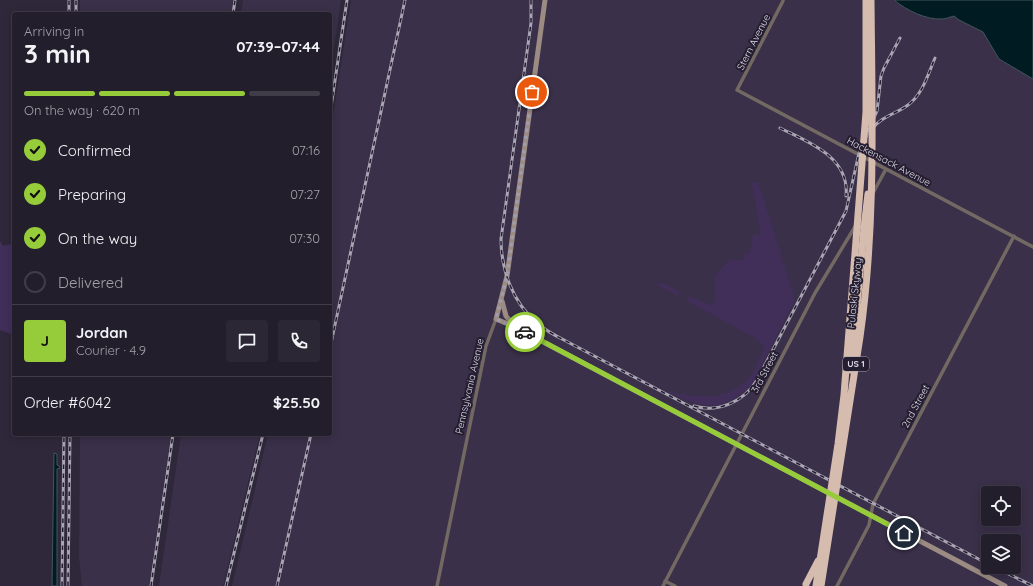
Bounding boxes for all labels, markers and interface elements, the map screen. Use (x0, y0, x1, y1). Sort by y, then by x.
street label: Stern Avenue (734, 12, 773, 72)
text: Arriving in (24, 23, 84, 39)
text: 3 min (24, 37, 91, 70)
text: 07:39–07:44 (236, 37, 320, 56)
pin (515, 75, 549, 109)
icon: bag (521, 81, 543, 103)
text: On the way · 620 m (24, 102, 140, 118)
street label: Hackensack Avenue (845, 134, 933, 189)
icon: check (24, 139, 46, 161)
text: Confirmed (58, 141, 131, 160)
text: 07:16 (292, 142, 320, 158)
icon: check (24, 183, 46, 205)
text: Preparing (58, 185, 126, 204)
text: 07:27 (290, 186, 320, 202)
icon: check (24, 227, 46, 249)
text: On the way (58, 229, 137, 248)
text: 07:30 (289, 230, 320, 246)
street label: Pulaski Skyway (844, 257, 865, 329)
text: Delivered (58, 273, 123, 292)
courier (505, 312, 545, 352)
button: chat (226, 320, 268, 362)
button: phone (278, 320, 320, 362)
icon: car (514, 321, 536, 343)
text: Jordan (76, 323, 128, 342)
text: J (41, 331, 49, 350)
street label: Pennsylvania Avenue (452, 337, 487, 435)
text: Courier · 4.9 (76, 342, 146, 358)
street label: 3rd Street (748, 349, 781, 395)
road number: US 1 (843, 357, 869, 371)
street label: 2nd Street (899, 382, 933, 430)
text: Order #6042 (24, 393, 111, 412)
text: $25.50 (273, 393, 320, 412)
map controls (981, 486, 1021, 574)
button: locate (981, 486, 1021, 526)
pin (887, 516, 921, 550)
icon: home (893, 522, 915, 544)
button: layers (981, 534, 1021, 574)

